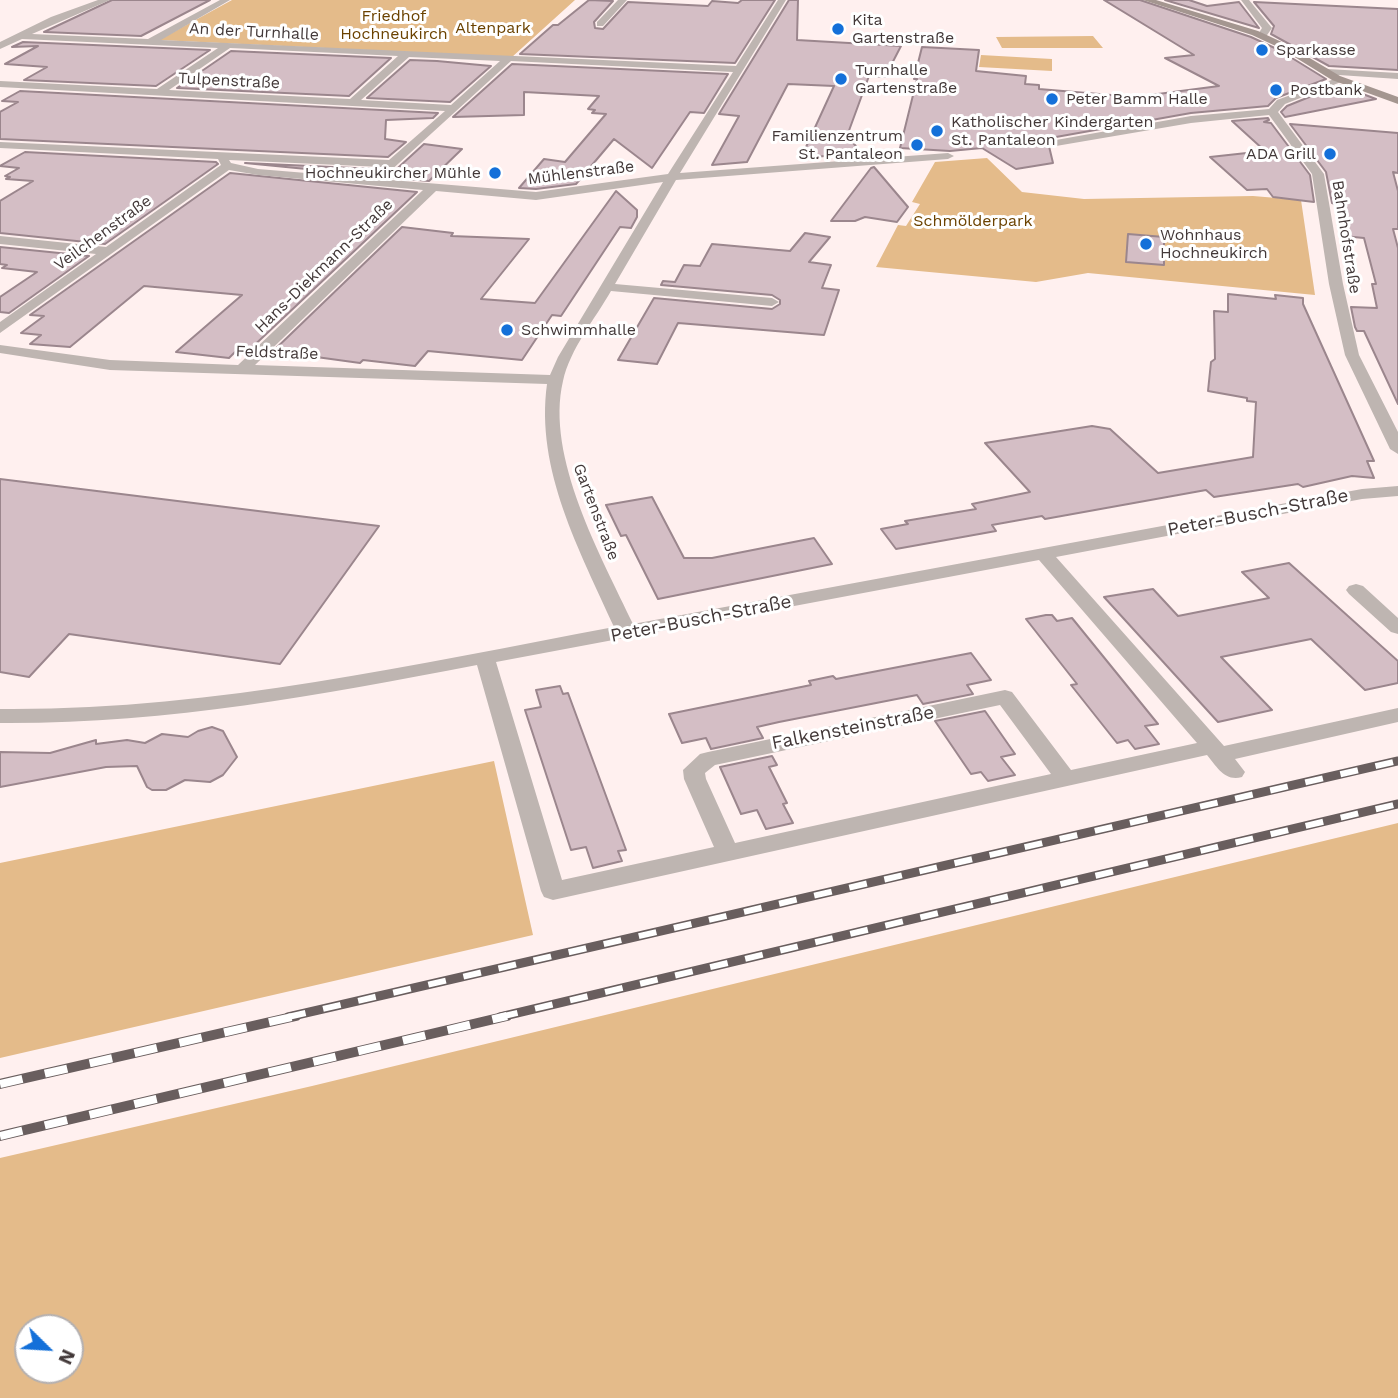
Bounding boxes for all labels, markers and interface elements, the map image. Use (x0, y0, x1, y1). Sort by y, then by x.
park label: Friedhof Hochneukirch (340, 6, 448, 44)
place label: Kita Gartenstraße (852, 10, 954, 48)
park label: Altenpark (455, 18, 531, 38)
street label: An der Turnhalle (189, 19, 319, 45)
marker: Kita Gartenstraße (830, 21, 846, 37)
place label: Sparkasse (1276, 40, 1356, 60)
marker: Sparkasse (1254, 42, 1270, 58)
place label: Turnhalle Gartenstraße (855, 60, 957, 98)
street label: Tulpenstraße (177, 69, 281, 93)
marker: Turnhalle Gartenstraße (833, 71, 849, 87)
place label: Postbank (1290, 80, 1362, 100)
marker: Postbank (1268, 82, 1284, 98)
place label: Peter Bamm Halle (1066, 89, 1208, 109)
marker: Peter Bamm Halle (1044, 91, 1060, 107)
place label: Katholischer Kindergarten St. Pantaleon (951, 112, 1153, 150)
marker: Katholischer Kindergarten St. Pantaleon (929, 123, 945, 139)
place label: Familienzentrum St. Pantaleon (771, 126, 903, 164)
marker: Familienzentrum St. Pantaleon (909, 137, 925, 153)
place label: ADA Grill (1246, 144, 1316, 164)
marker: ADA Grill (1322, 146, 1338, 162)
street label: Mühlenstraße (527, 157, 635, 189)
place label: Hochneukircher Mühle (305, 163, 481, 183)
marker: Hochneukircher Mühle (487, 165, 503, 181)
street label: Bahnhofstraße (1328, 179, 1364, 295)
street label: Veilchenstraße (51, 191, 155, 275)
street label: Hans-Diekmann-Straße (251, 195, 397, 337)
park label: Schmölderpark (913, 211, 1033, 231)
place label: Wohnhaus Hochneukirch (1160, 225, 1268, 263)
marker: Wohnhaus Hochneukirch (1138, 236, 1154, 252)
place label: Schwimmhalle (521, 320, 636, 340)
marker: Schwimmhalle (499, 322, 515, 338)
street label: Feldstraße (235, 342, 319, 364)
street label: Gartenstraße (569, 461, 623, 563)
street label: Peter-Busch-Straße (1166, 484, 1350, 542)
street label: Peter-Busch-Straße (609, 590, 793, 648)
street label: Falkensteinstraße (770, 701, 936, 755)
north arrow (14, 1314, 84, 1384)
text: N (53, 1346, 80, 1368)

